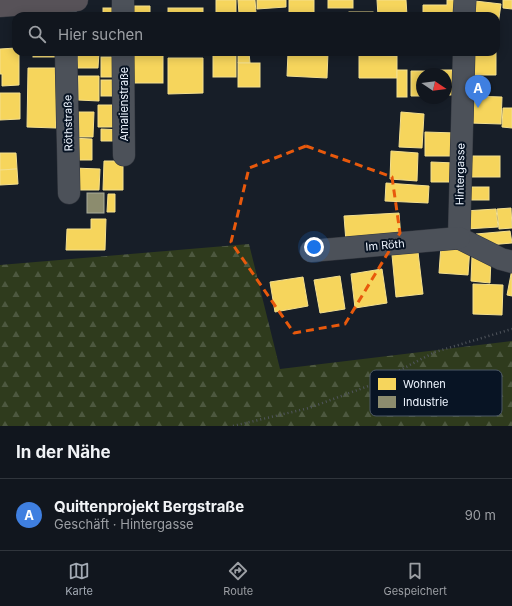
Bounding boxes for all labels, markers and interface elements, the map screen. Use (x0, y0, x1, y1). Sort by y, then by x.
search box (12, 12, 500, 56)
icon: search (26, 23, 48, 45)
text: Hier suchen (58, 25, 143, 44)
street label: Amalienstraße (117, 67, 131, 141)
north arrow (416, 68, 452, 104)
pin: A (465, 75, 491, 108)
street label: Röthstraße (61, 95, 75, 151)
street label: Hintergasse (452, 143, 468, 205)
street label: Im Röth (365, 236, 405, 254)
your location (304, 237, 324, 257)
legend (370, 370, 502, 416)
text: Wohnen (403, 377, 446, 391)
text: Industrie (403, 395, 449, 409)
text: In der Nähe (16, 442, 111, 462)
text: Quittenprojekt Bergstraße (54, 497, 244, 516)
text: A (24, 507, 34, 523)
text: 90 m (465, 507, 496, 523)
text: Geschäft · Hintergasse (54, 516, 194, 532)
tab: Karte (65, 560, 93, 598)
tab: Route (223, 560, 253, 598)
tab: Gespeichert (383, 560, 447, 598)

